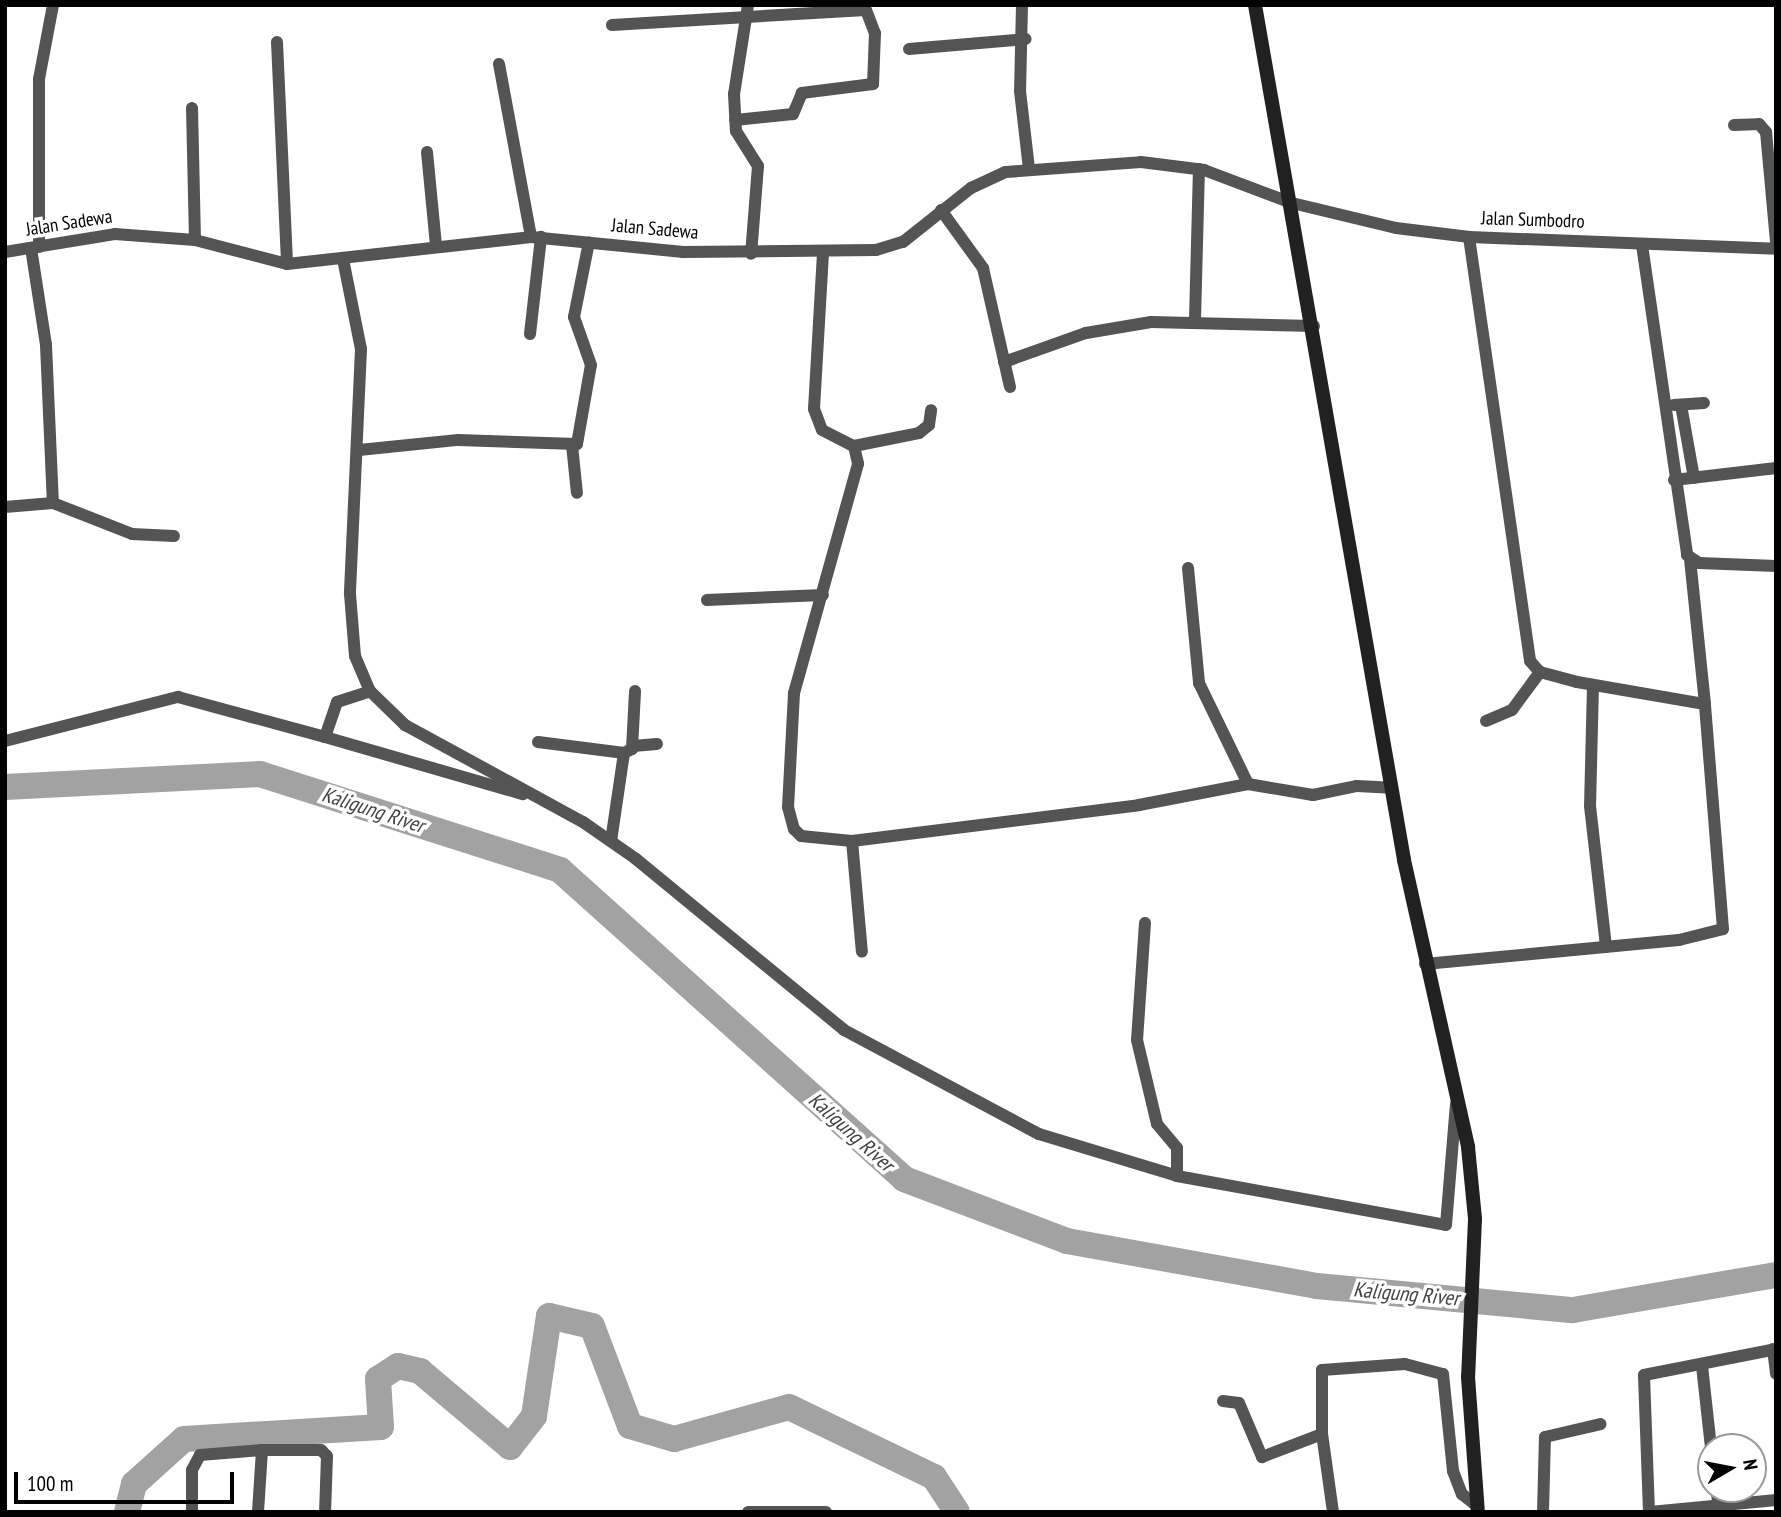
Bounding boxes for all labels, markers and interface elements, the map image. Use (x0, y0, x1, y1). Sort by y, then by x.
street label: Jalan Sadewa (24, 205, 114, 241)
street label: Jalan Sumbodro (1481, 207, 1585, 233)
street label: Jalan Sadewa (611, 214, 699, 244)
water label: Kaligung River (319, 782, 427, 838)
water label: Kaligung River (803, 1087, 899, 1177)
water label: Kaligung River (1352, 1277, 1460, 1311)
north arrow (1697, 1433, 1767, 1503)
scale bar (18, 1458, 238, 1502)
text: N (1738, 1458, 1763, 1472)
text: 100 m (27, 1470, 73, 1497)

